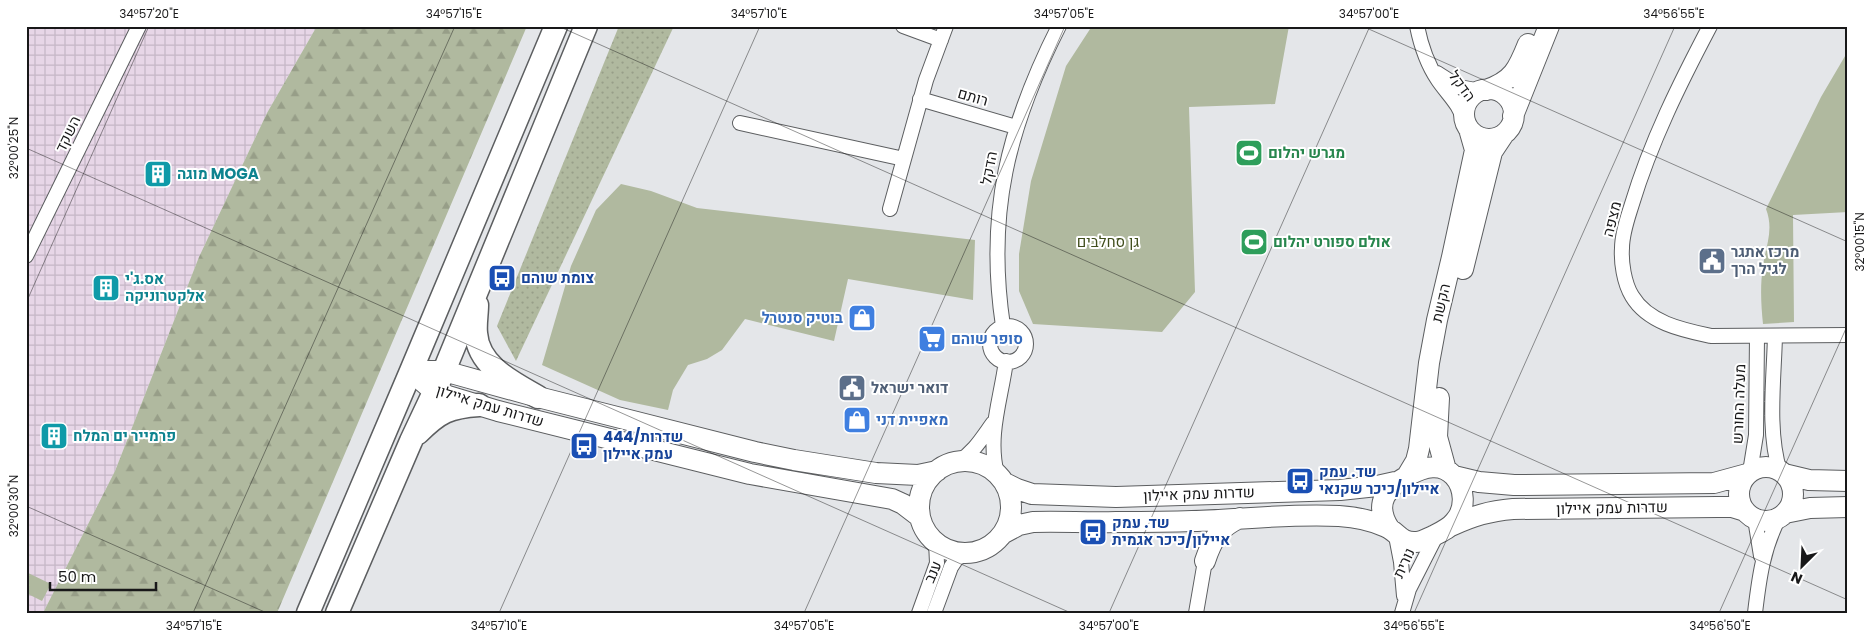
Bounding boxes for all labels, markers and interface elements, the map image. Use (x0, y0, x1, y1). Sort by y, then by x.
text: 34°57'20"E (119, 5, 179, 22)
text: 34°57'15"E (426, 5, 482, 22)
text: 34°57'10"E (731, 5, 787, 22)
text: 34°57'05"E (1034, 5, 1094, 22)
text: 34°57'00"E (1339, 5, 1399, 22)
text: 34°56'55"E (1643, 5, 1705, 22)
street label: הדקל (1444, 66, 1481, 105)
street label: רותם (955, 82, 991, 111)
street label: השקד (50, 112, 85, 155)
text: 32°00'25"N (5, 117, 22, 179)
sports icon: מגרש יהלום (1234, 138, 1264, 168)
place label: מגרש יהלום (1268, 142, 1345, 163)
street label: הדקל (975, 149, 1002, 186)
building icon: מוגה MOGA (143, 159, 173, 189)
place label: מוגה MOGA (177, 163, 259, 184)
street label: מצפה (1597, 199, 1626, 239)
text: 32°00'15"N (1851, 212, 1868, 272)
sports icon: אולם ספורט יהלום (1239, 227, 1269, 257)
park label: גן סחלבים (1077, 231, 1139, 252)
place label: אולם ספורט יהלום (1273, 231, 1391, 252)
place label: מרכז אתגר לגיל הרך (1731, 241, 1799, 279)
public building icon: מרכז אתגר לגיל הרך (1697, 246, 1727, 276)
bus stop icon: צומת שוהם (487, 263, 517, 293)
place label: צומת שוהם (521, 267, 594, 288)
place label: אס.ג'י אלקטרוניקה (125, 268, 205, 306)
building icon: אס.ג'י אלקטרוניקה (91, 273, 121, 303)
street label: הקשת (1426, 281, 1455, 324)
shop icon: בוטיק סנטרל (847, 303, 877, 333)
place label: בוטיק סנטרל (762, 307, 843, 328)
supermarket icon: סופר שוהם (917, 324, 947, 354)
place label: סופר שוהם (951, 328, 1023, 349)
street label: מעלה החורש (1727, 363, 1750, 444)
public building icon: דואר ישראל (837, 373, 867, 403)
place label: דואר ישראל (871, 377, 948, 398)
street label: שדרות עמק איילון (434, 379, 547, 432)
shop icon: מאפיית דני (842, 405, 872, 435)
place label: מאפיית דני (876, 409, 948, 430)
building icon: פרמייר ים המלח (39, 421, 69, 451)
place label: פרמייר ים המלח (73, 425, 176, 446)
place label: 444/שדרות עמק איילון (603, 426, 683, 464)
bus stop icon: 444/שדרות עמק איילון (569, 431, 599, 461)
place label: שד. עמק איילון/כיכר שקנאי (1319, 461, 1440, 499)
bus stop icon: שד. עמק איילון/כיכר שקנאי (1285, 466, 1315, 496)
text: 32°00'30"N (5, 475, 22, 537)
street label: שדרות עמק איילון (1143, 481, 1255, 506)
street label: שדרות עמק איילון (1556, 496, 1668, 519)
place label: שד. עמק איילון/כיכר אגמית (1112, 512, 1230, 550)
bus stop icon: שד. עמק איילון/כיכר אגמית (1078, 517, 1108, 547)
north arrow (1776, 542, 1826, 592)
street label: נורית (1387, 544, 1420, 581)
street label: ענב (919, 558, 947, 586)
scale bar (50, 559, 156, 591)
text: 50 m (58, 566, 96, 587)
text: N (1788, 567, 1806, 589)
text: 34°57'15"E (166, 617, 222, 634)
text: 34°57'10"E (471, 617, 527, 634)
text: 34°57'05"E (774, 617, 834, 634)
text: 34°57'00"E (1079, 617, 1139, 634)
text: 34°56'55"E (1383, 617, 1445, 634)
text: 34°56'50"E (1689, 617, 1751, 634)

